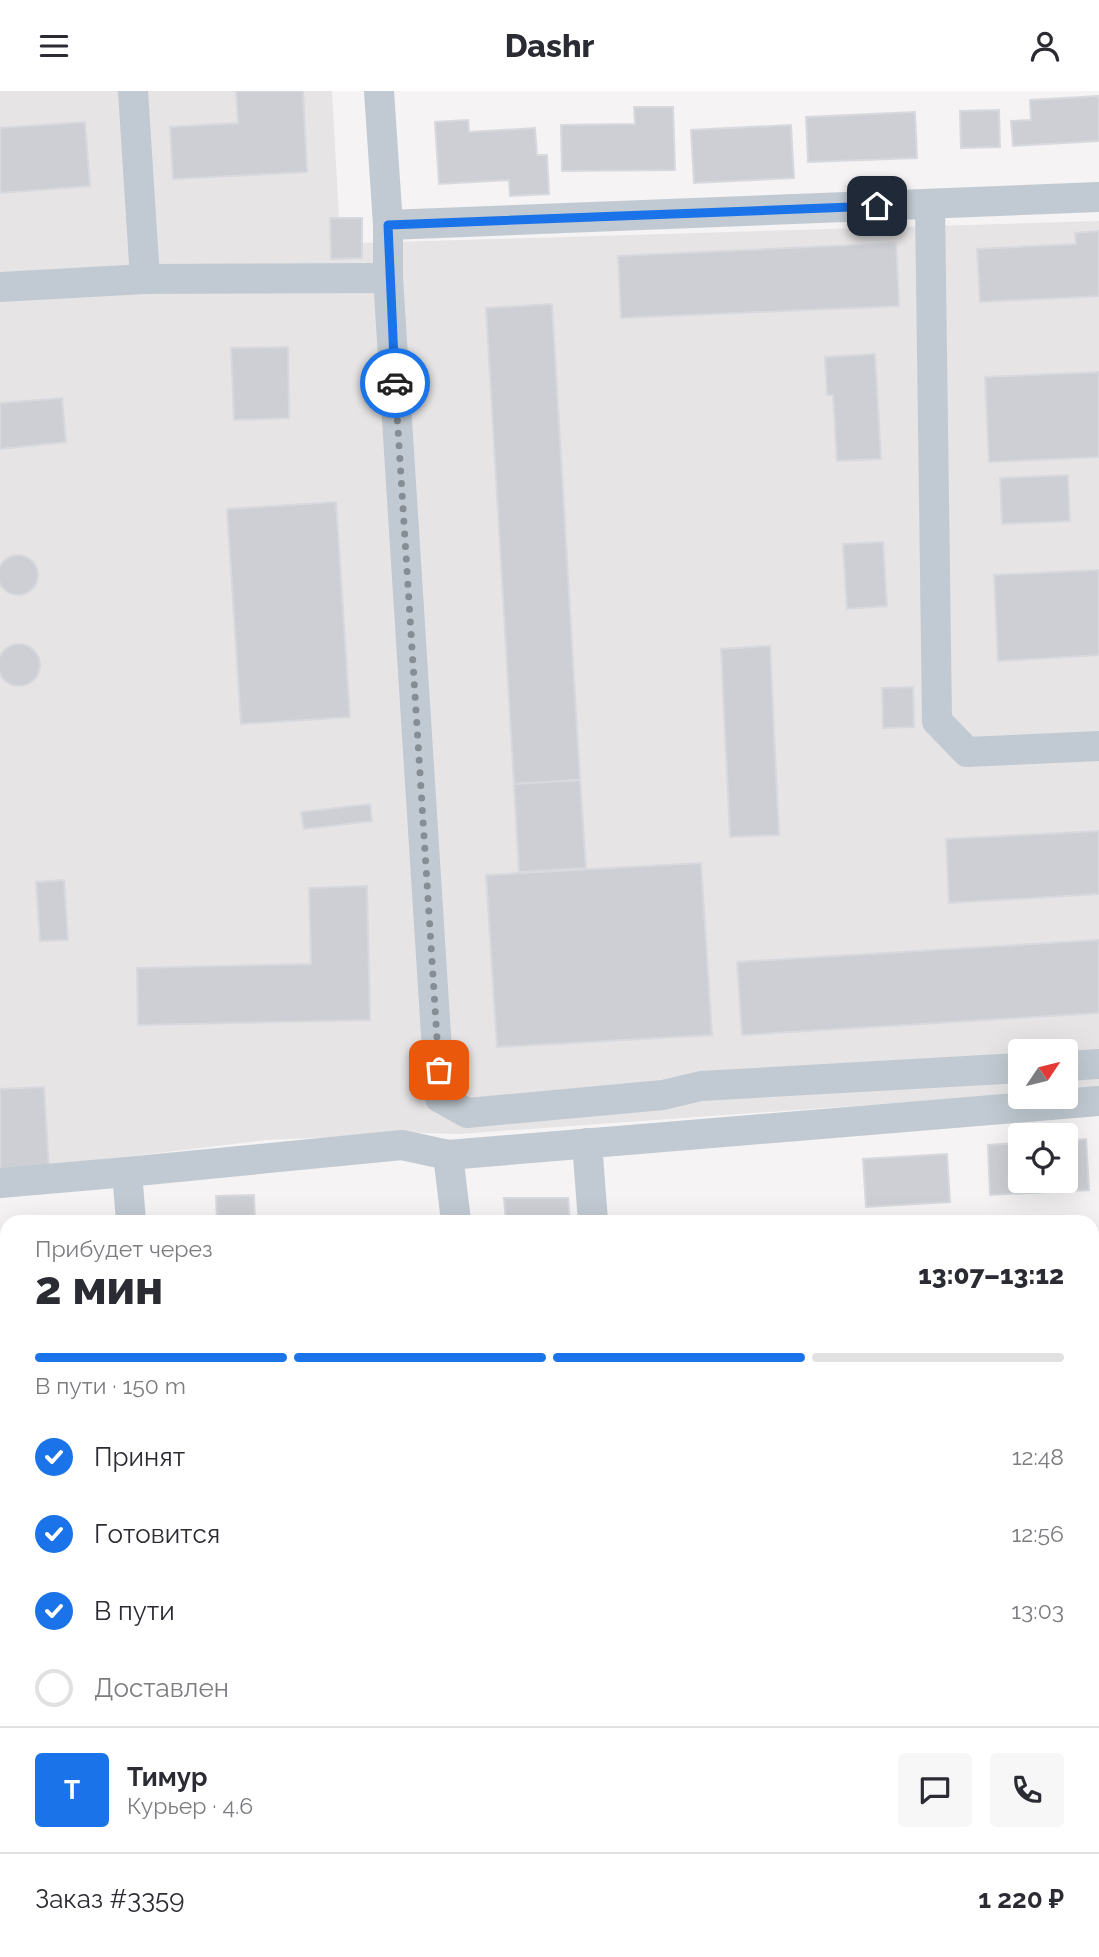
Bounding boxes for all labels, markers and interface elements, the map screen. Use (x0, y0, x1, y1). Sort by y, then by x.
icon: menu (35, 27, 73, 65)
text: Dashr (505, 27, 594, 64)
icon: person (1026, 27, 1064, 65)
pin (847, 176, 907, 236)
icon: home (858, 187, 896, 225)
courier (360, 348, 430, 418)
icon: car (376, 364, 414, 402)
north arrow (1008, 1039, 1078, 1109)
map controls (1008, 1039, 1078, 1193)
pin (409, 1040, 469, 1100)
icon: bag (420, 1051, 458, 1089)
button: locate (1008, 1123, 1078, 1193)
text: Прибудет через (35, 1235, 213, 1262)
text: 13:07–13:12 (918, 1260, 1064, 1290)
text: 2 мин (35, 1261, 163, 1315)
text: В пути · 150 m (35, 1372, 186, 1399)
icon: check (35, 1438, 73, 1476)
text: Принят (94, 1442, 185, 1472)
text: 12:48 (1012, 1443, 1064, 1470)
icon: check (35, 1515, 73, 1553)
text: Готовится (94, 1519, 220, 1549)
text: 12:56 (1011, 1520, 1064, 1547)
icon: check (35, 1592, 73, 1630)
text: В пути (94, 1596, 175, 1626)
text: 13:03 (1011, 1597, 1064, 1624)
text: Доставлен (94, 1673, 229, 1703)
button: chat (898, 1753, 972, 1827)
button: phone (990, 1753, 1064, 1827)
text: Тимур (127, 1762, 207, 1792)
text: Т (64, 1775, 80, 1805)
text: Курьер · 4.6 (127, 1792, 253, 1819)
text: Заказ #3359 (35, 1884, 184, 1914)
text: 1 220 ₽ (978, 1884, 1064, 1914)

